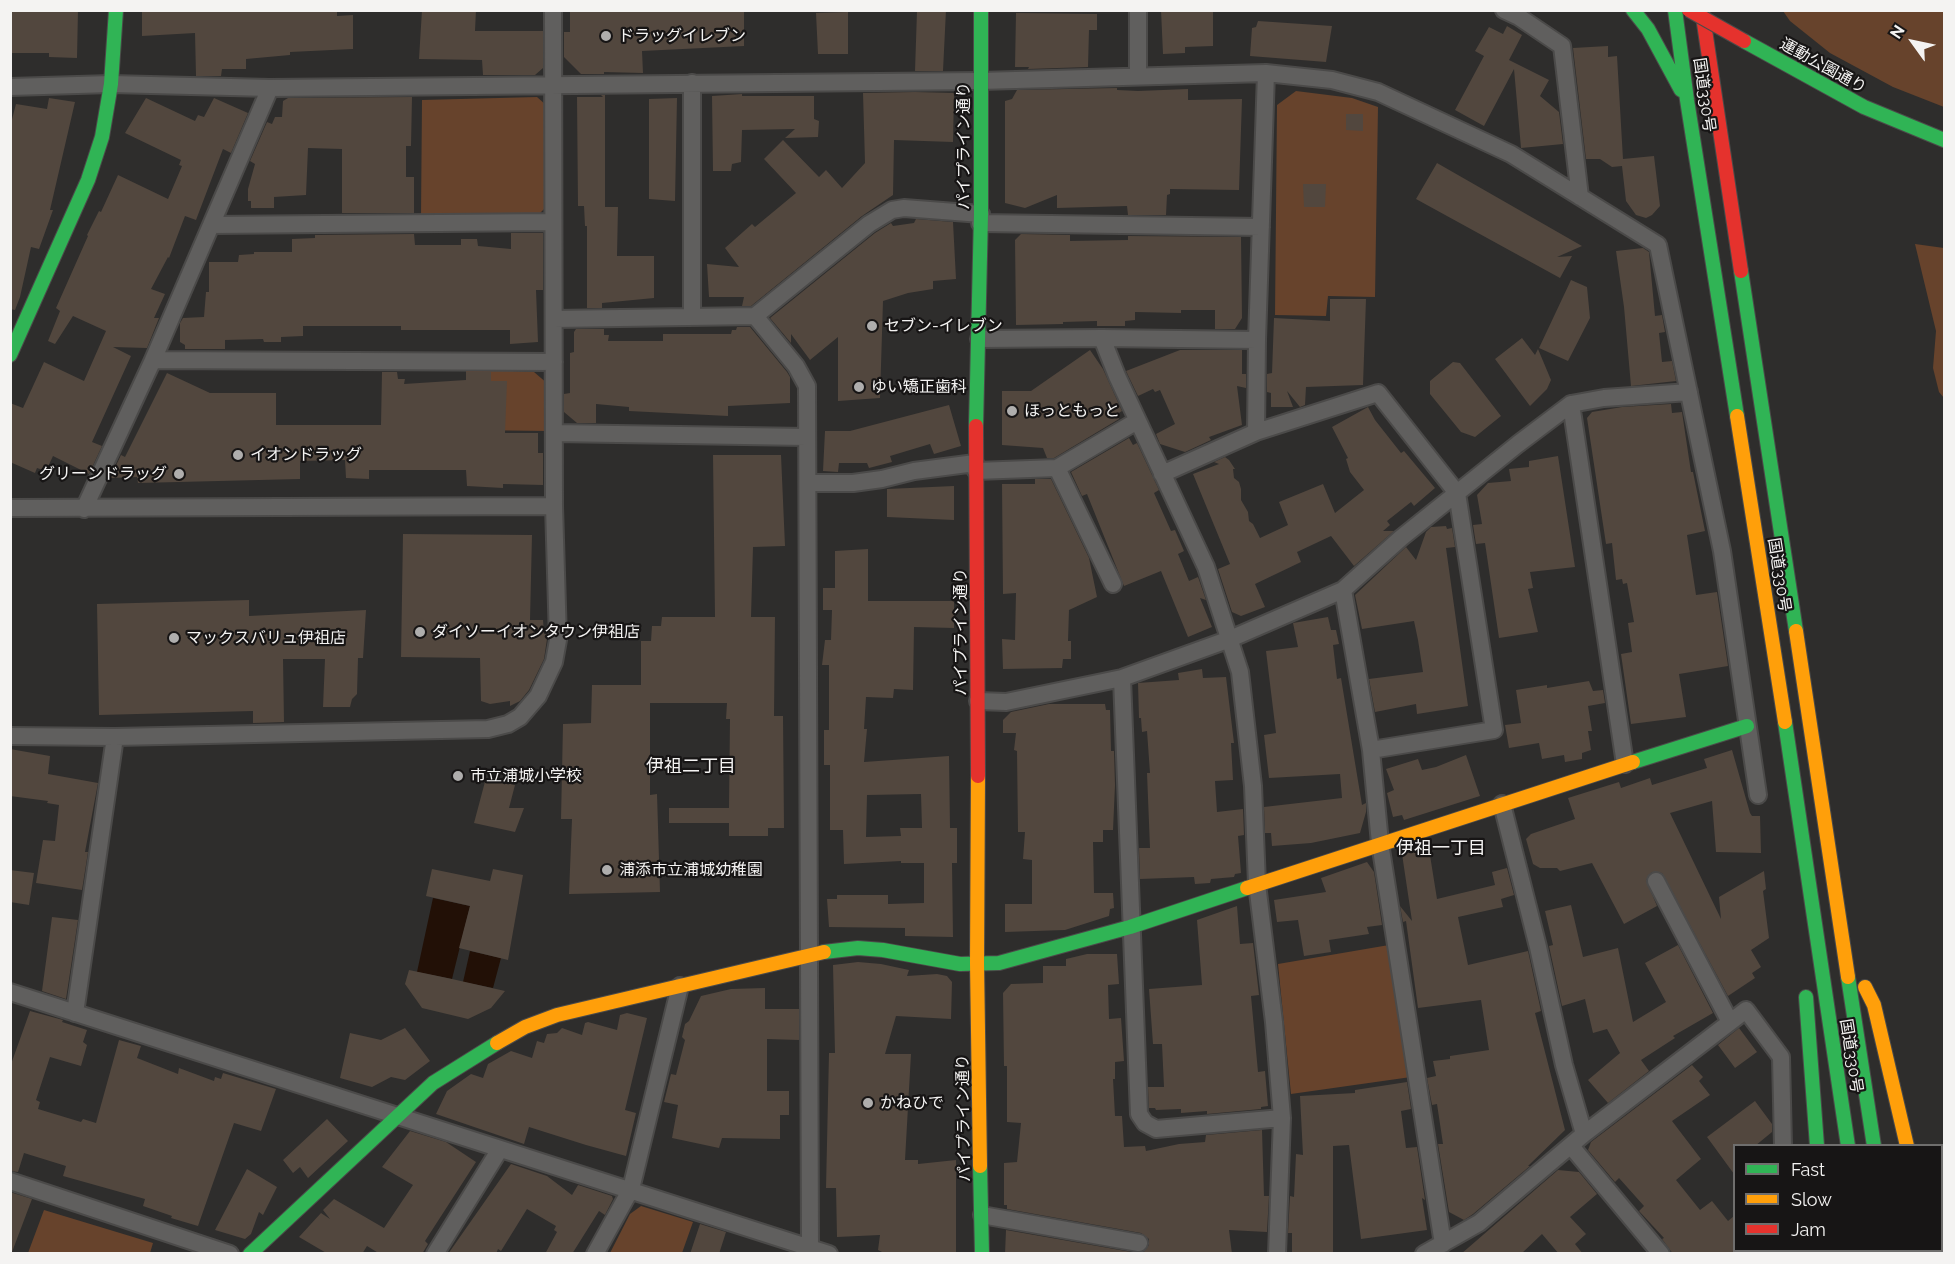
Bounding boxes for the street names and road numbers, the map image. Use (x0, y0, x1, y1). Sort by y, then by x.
street label: 運動公園通り (1776, 34, 1870, 98)
street label: 国道330号 (1689, 57, 1719, 133)
street label: パイプライン通り (954, 82, 974, 210)
street label: 国道330号 (1764, 537, 1794, 613)
street label: パイプライン通り (951, 568, 971, 696)
street label: 国道330号 (1836, 1018, 1866, 1094)
street label: パイプライン通り (953, 1054, 975, 1182)

